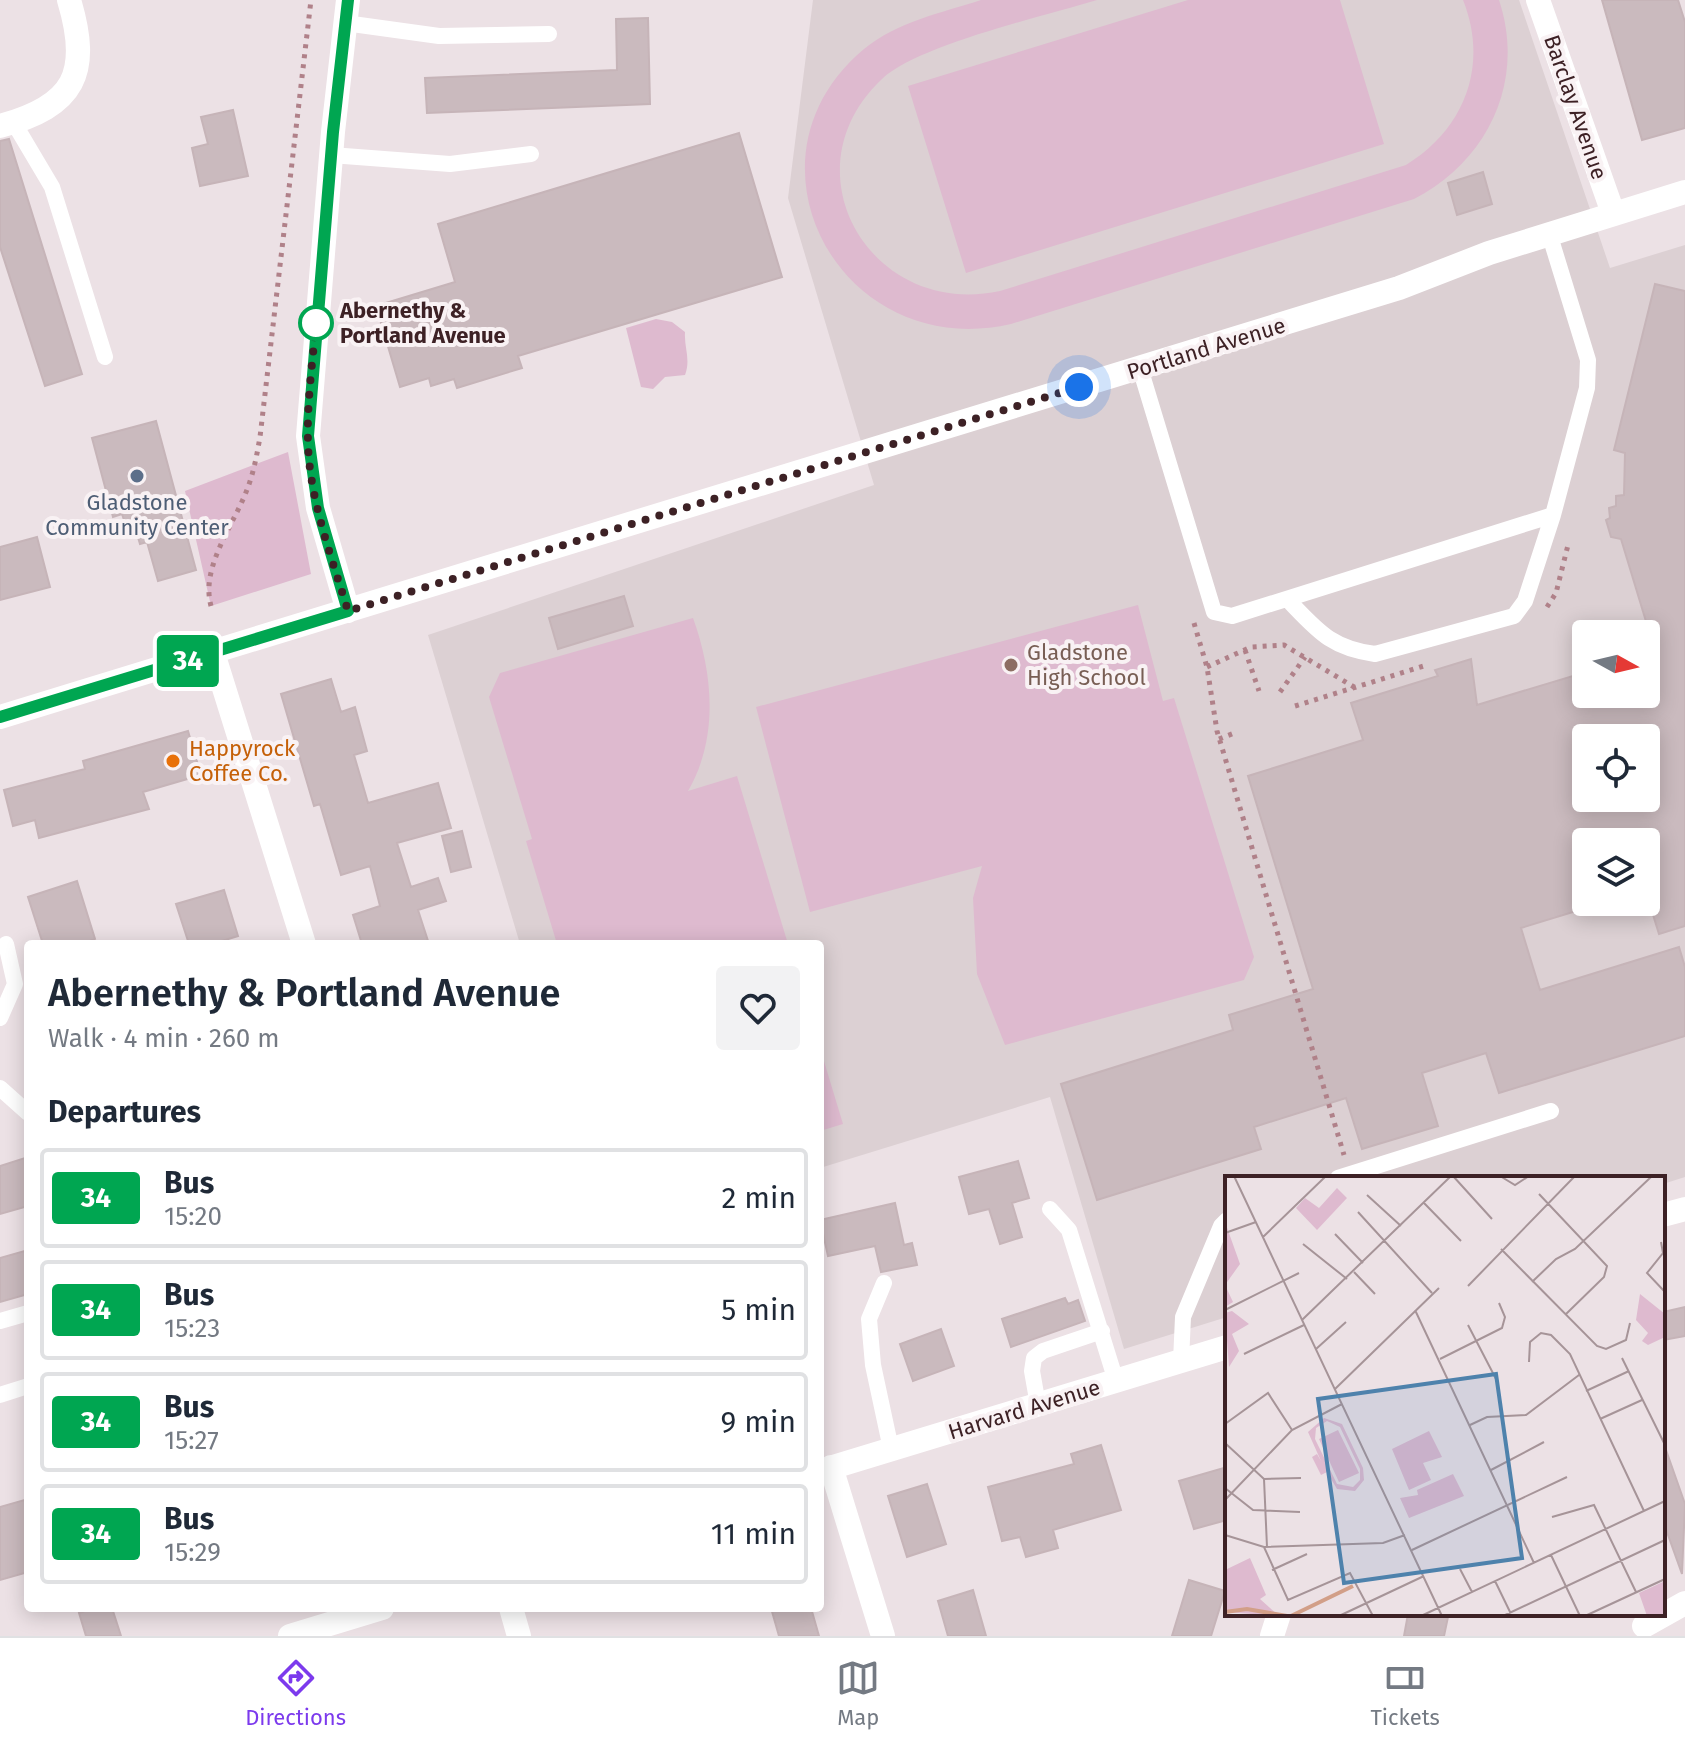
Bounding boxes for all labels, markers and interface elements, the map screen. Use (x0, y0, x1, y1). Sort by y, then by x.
street label: Barclay Avenue (1538, 31, 1613, 183)
place label: Abernethy & Portland Avenue (339, 297, 506, 349)
marker: Abernethy & Portland Avenue (299, 306, 333, 340)
street label: Portland Avenue (1124, 312, 1289, 385)
your location (1059, 367, 1099, 407)
marker: Gladstone Community Center (128, 467, 146, 485)
place label: Gladstone Community Center (45, 489, 229, 541)
north arrow (1572, 620, 1660, 708)
map controls (1572, 620, 1660, 916)
line badge: 34 (152, 635, 224, 687)
place label: Gladstone High School (1027, 639, 1146, 691)
text: 34 (173, 644, 203, 677)
marker: Gladstone High School (1002, 656, 1020, 674)
button: locate (1572, 724, 1660, 812)
place label: Happyrock Coffee Co. (189, 735, 296, 787)
marker: Happyrock Coffee Co. (164, 752, 182, 770)
button: layers (1572, 828, 1660, 916)
button: heart (716, 966, 800, 1050)
text: Abernethy & Portland Avenue (48, 970, 560, 1016)
text: Walk · 4 min · 260 m (48, 1023, 280, 1054)
text: Departures (48, 1094, 201, 1130)
text: Bus (164, 1165, 214, 1201)
inset map (1225, 1176, 1665, 1616)
text: 2 min (721, 1180, 796, 1216)
text: 34 (81, 1181, 111, 1214)
text: 15:20 (164, 1201, 222, 1232)
text: Bus (164, 1277, 214, 1313)
text: 5 min (721, 1292, 796, 1328)
text: 34 (81, 1293, 111, 1326)
text: 15:23 (164, 1313, 220, 1344)
street label: Harvard Avenue (945, 1374, 1103, 1445)
text: Bus (164, 1389, 214, 1425)
text: 9 min (721, 1404, 796, 1440)
text: 34 (81, 1405, 111, 1438)
text: 15:27 (164, 1425, 219, 1456)
text: Bus (164, 1501, 214, 1537)
text: 11 min (711, 1516, 796, 1552)
text: 34 (81, 1517, 111, 1550)
text: 15:29 (164, 1537, 221, 1568)
tab: Directions (245, 1656, 346, 1731)
tab: Map (836, 1656, 880, 1731)
tab: Tickets (1371, 1656, 1440, 1731)

